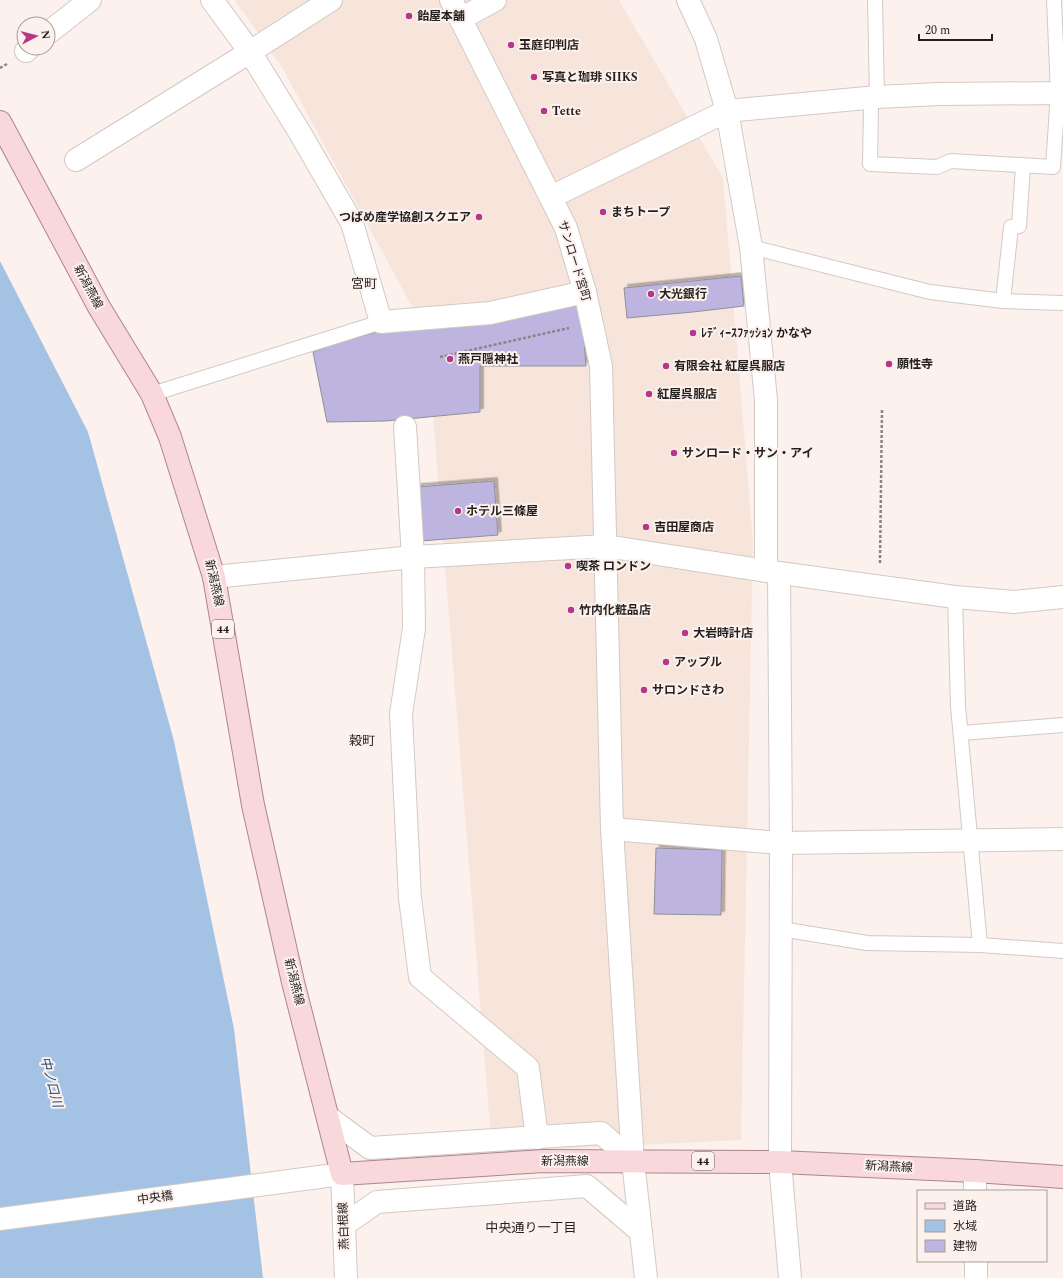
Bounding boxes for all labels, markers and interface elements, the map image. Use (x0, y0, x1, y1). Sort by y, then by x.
place label: 飴屋本舗 (417, 7, 465, 26)
marker: 飴屋本舗 (404, 11, 414, 21)
north arrow (16, 16, 56, 56)
scale bar (919, 16, 992, 42)
text: 20 m (925, 21, 950, 40)
text: N (36, 29, 54, 40)
place label: 玉庭印判店 (519, 36, 579, 55)
marker: 玉庭印判店 (506, 40, 516, 50)
place label: 写真と珈琲 SIIKS (542, 68, 638, 87)
marker: 写真と珈琲 SIIKS (529, 72, 539, 82)
place label: Tette (552, 102, 581, 121)
marker: Tette (539, 106, 549, 116)
place label: まちトープ (611, 203, 670, 222)
marker: まちトープ (598, 207, 608, 217)
place label: つばめ産学協創スクエア (339, 208, 471, 227)
marker: つばめ産学協創スクエア (474, 212, 484, 222)
street label: サンロード宮町 (553, 218, 595, 304)
street label: 新潟燕線 (68, 261, 108, 313)
district label: 宮町 (351, 274, 377, 294)
place label: 大光銀行 (659, 285, 707, 304)
marker: 大光銀行 (646, 289, 656, 299)
place label: ﾚﾃﾞｨｰｽﾌｧｯｼｮﾝ かなや (701, 324, 812, 343)
marker: ﾚﾃﾞｨｰｽﾌｧｯｼｮﾝ かなや (688, 328, 698, 338)
place label: 燕戸隠神社 (458, 350, 518, 369)
marker: 燕戸隠神社 (445, 354, 455, 364)
place label: 願性寺 (897, 355, 933, 374)
place label: 有限会社 紅屋呉服店 (674, 357, 785, 376)
marker: 願性寺 (884, 359, 894, 369)
marker: 有限会社 紅屋呉服店 (661, 361, 671, 371)
place label: 紅屋呉服店 (657, 385, 717, 404)
marker: 紅屋呉服店 (644, 389, 654, 399)
place label: サンロード・サン・アイ (682, 444, 813, 463)
marker: サンロード・サン・アイ (669, 448, 679, 458)
place label: ホテル三條屋 (466, 502, 538, 521)
marker: ホテル三條屋 (453, 506, 463, 516)
place label: 吉田屋商店 (654, 518, 714, 537)
marker: 吉田屋商店 (641, 522, 651, 532)
street label: 新潟燕線 (199, 557, 229, 609)
place label: 喫茶 ロンドン (576, 557, 651, 576)
marker: 喫茶 ロンドン (563, 561, 573, 571)
place label: 竹内化粧品店 (579, 601, 651, 620)
marker: 竹内化粧品店 (566, 605, 576, 615)
road number: 44 (212, 620, 234, 638)
place label: 大岩時計店 (693, 624, 753, 643)
marker: 大岩時計店 (680, 628, 690, 638)
place label: アップル (674, 653, 722, 672)
marker: アップル (661, 657, 671, 667)
place label: サロンドさわ (652, 681, 724, 700)
marker: サロンドさわ (639, 685, 649, 695)
district label: 穀町 (349, 731, 375, 751)
street label: 新潟燕線 (279, 956, 309, 1008)
water label: 中ノ口川 (35, 1054, 68, 1112)
street label: 新潟燕線 (541, 1152, 589, 1171)
road number: 44 (692, 1152, 714, 1170)
street label: 新潟燕線 (865, 1156, 913, 1178)
street label: 中央橋 (136, 1186, 174, 1210)
legend (917, 1190, 1047, 1262)
text: 道路 (953, 1197, 977, 1216)
street label: 燕白根線 (334, 1202, 354, 1250)
text: 水域 (953, 1217, 977, 1236)
district label: 中央通り一丁目 (485, 1218, 577, 1238)
text: 建物 (953, 1237, 977, 1256)

